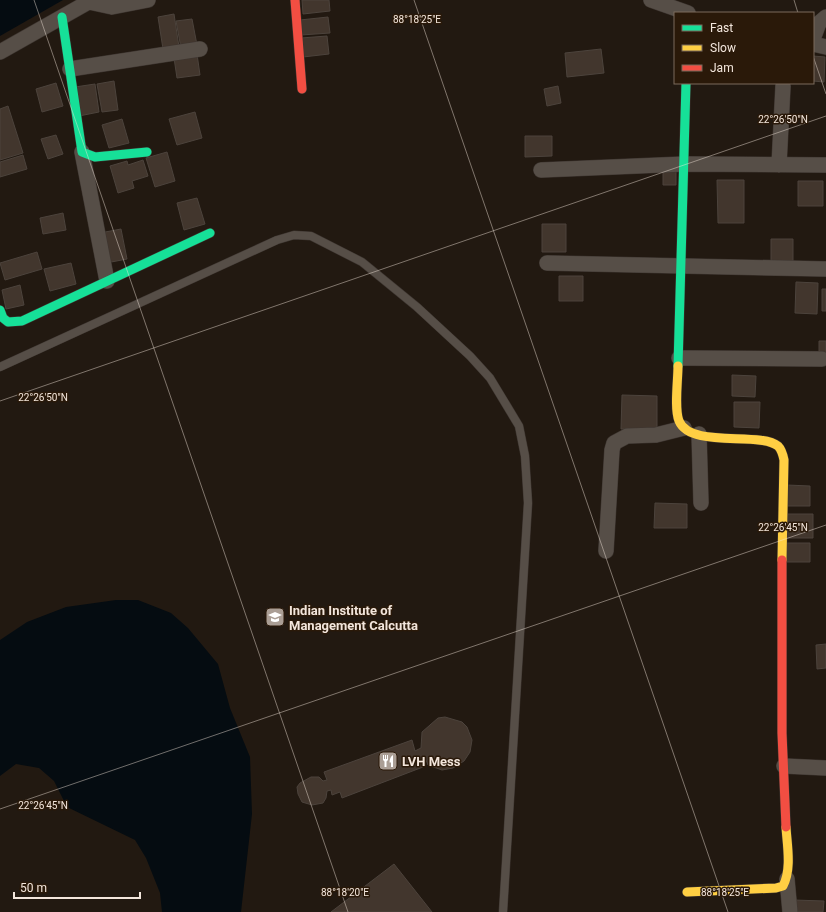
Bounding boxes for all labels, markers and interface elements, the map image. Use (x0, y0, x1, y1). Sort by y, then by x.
legend (674, 12, 814, 84)
text: 88°18'25"E (393, 14, 441, 25)
text: Fast (710, 21, 733, 35)
text: Slow (710, 41, 736, 55)
text: Jam (710, 61, 734, 75)
text: 22°26'50"N (758, 114, 808, 125)
text: 22°26'50"N (18, 392, 68, 403)
text: 22°26'45"N (758, 522, 808, 533)
place label: Indian Institute of Management Calcutta (289, 603, 418, 633)
school or university icon: Indian Institute of Management Calcutta (264, 606, 286, 628)
restaurant icon: LVH Mess (377, 750, 399, 772)
place label: LVH Mess (402, 754, 461, 769)
text: 22°26'45"N (18, 800, 68, 811)
scale bar (14, 874, 140, 900)
text: 50 m (20, 881, 47, 895)
text: 88°18'20"E (321, 887, 369, 898)
text: 88°18'25"E (701, 887, 749, 898)

